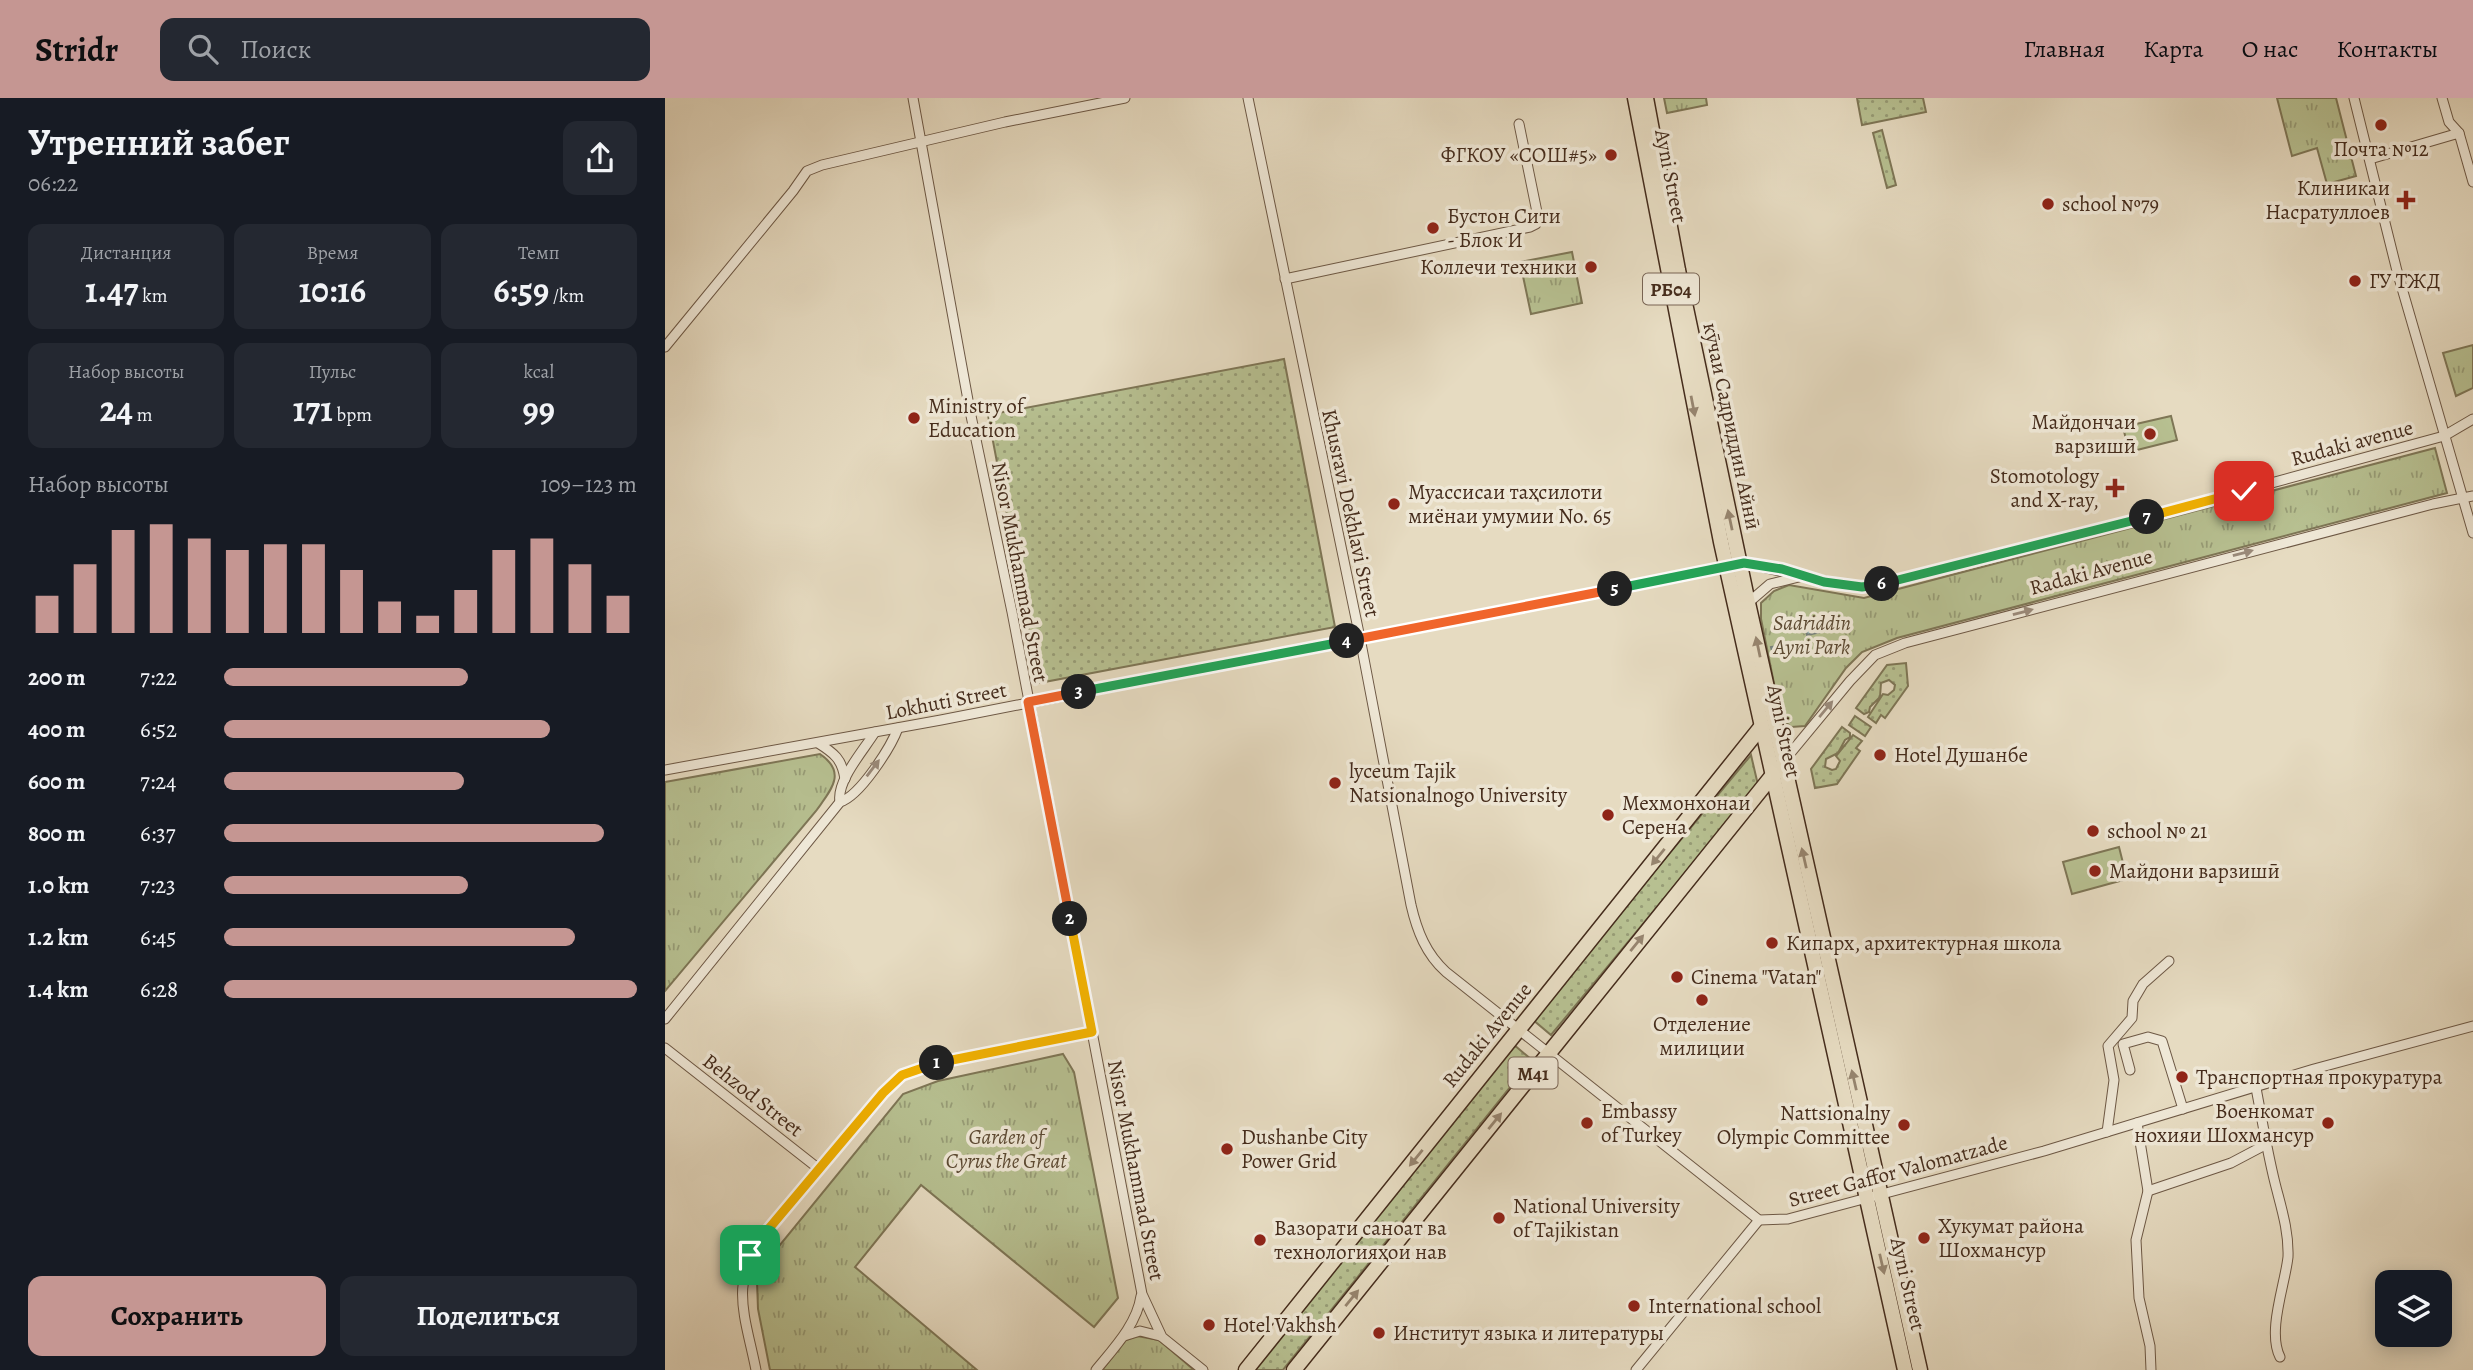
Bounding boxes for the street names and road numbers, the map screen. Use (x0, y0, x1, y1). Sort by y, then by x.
street label: Ayni Street (1648, 126, 1694, 225)
road number: РБ04 (1643, 274, 1699, 304)
street label: кӯчаи Садриддин Айнӣ (1696, 320, 1768, 532)
street label: Khusravi Dekhlavi Street (1315, 406, 1387, 620)
street label: Rudaki avenue (2288, 413, 2416, 473)
street label: Nisor Mukhammad Street (985, 459, 1055, 685)
street label: Radaki Avenue (2026, 542, 2156, 602)
street label: Lokhuti Street (883, 676, 1009, 726)
street label: Ayni Street (1760, 681, 1808, 780)
street label: Rudaki Avenue (1436, 977, 1538, 1093)
street label: Behzod Street (697, 1047, 809, 1143)
street label: Nisor Mukhammad Street (1101, 1057, 1171, 1283)
road number: M41 (1509, 1057, 1557, 1088)
street label: Street Gaffor Valomatzade (1785, 1128, 2011, 1214)
street label: Ayni Street (1884, 1234, 1932, 1333)

